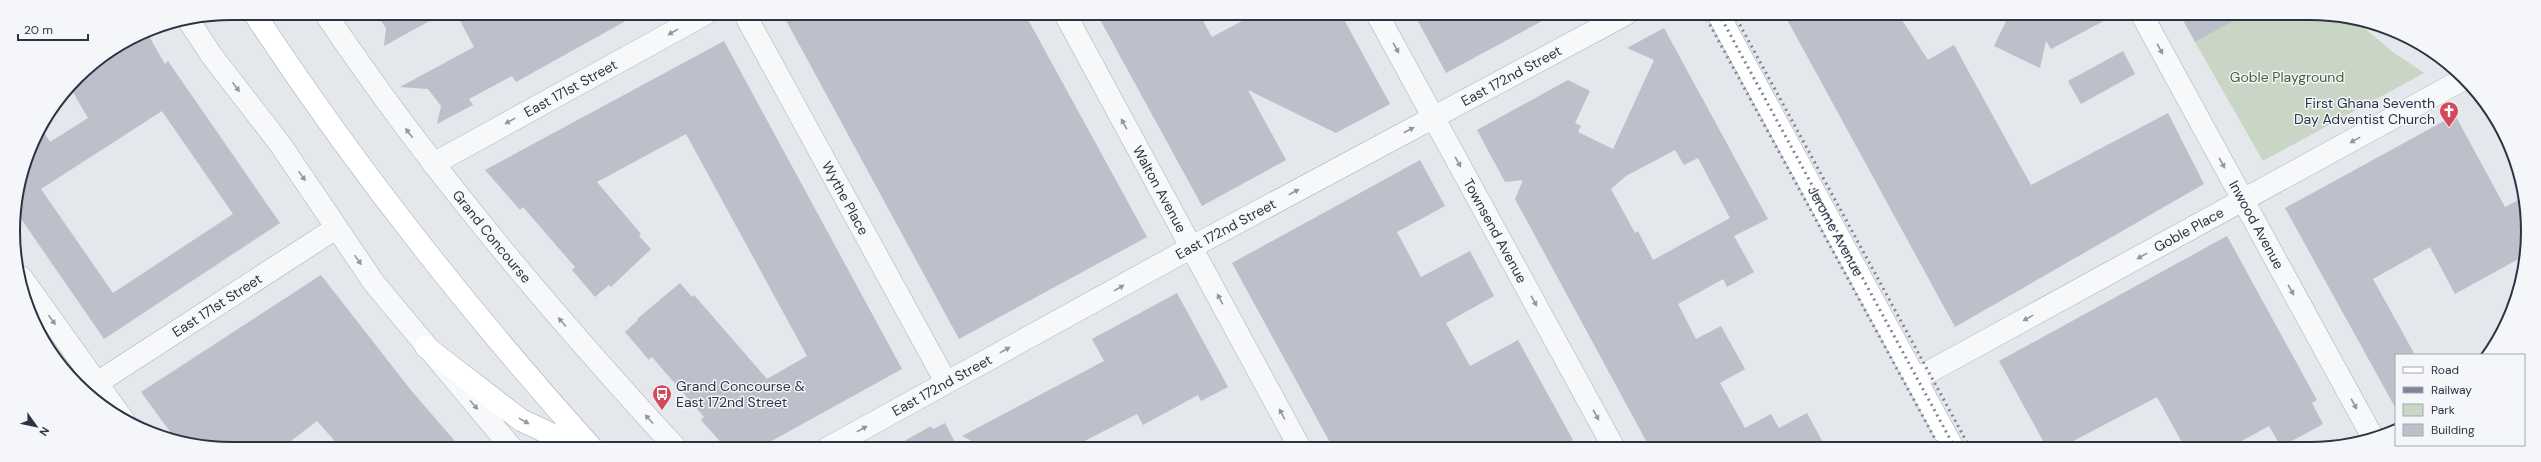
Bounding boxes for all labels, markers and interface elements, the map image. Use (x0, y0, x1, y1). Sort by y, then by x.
scale bar (18, 16, 88, 42)
text: 20 m (24, 22, 53, 38)
one-way arrow (667, 29, 679, 36)
street label: East 172nd Street (1458, 41, 1564, 110)
one-way arrow (1393, 42, 1399, 54)
one-way arrow (2157, 43, 2164, 55)
street label: East 171st Street (521, 55, 620, 121)
park label: Goble Playground (2230, 68, 2344, 86)
one-way arrow (232, 82, 240, 93)
place label: First Ghana Seventh Day Adventist Church (2294, 94, 2435, 128)
church icon: First Ghana Seventh Day Adventist Church (2438, 100, 2460, 128)
one-way arrow (504, 118, 516, 125)
one-way arrow (1121, 118, 1128, 129)
one-way arrow (405, 127, 414, 138)
one-way arrow (1403, 127, 1414, 134)
one-way arrow (2349, 137, 2361, 143)
street label: Walton Avenue (1129, 142, 1191, 236)
one-way arrow (1455, 157, 1461, 168)
one-way arrow (2219, 157, 2226, 169)
street label: Wythe Place (818, 158, 873, 238)
one-way arrow (298, 171, 306, 182)
street label: Townsend Avenue (1460, 175, 1531, 286)
street label: Inwood Avenue (2225, 177, 2288, 272)
street label: Jerome Avenue (1804, 183, 1867, 279)
street label: Grand Concourse (449, 186, 535, 287)
one-way arrow (1288, 189, 1300, 196)
street label: East 172nd Street (1172, 195, 1279, 263)
street label: Goble Place (2151, 203, 2227, 256)
one-way arrow (2136, 252, 2148, 259)
one-way arrow (354, 255, 362, 266)
street label: East 171st Street (169, 269, 265, 341)
one-way arrow (1113, 284, 1124, 291)
one-way arrow (2288, 284, 2295, 295)
one-way arrow (1217, 293, 1223, 305)
one-way arrow (1530, 295, 1537, 307)
one-way arrow (48, 315, 56, 325)
one-way arrow (2022, 315, 2034, 321)
one-way arrow (558, 317, 567, 326)
one-way arrow (999, 347, 1010, 354)
street label: East 172nd Street (889, 350, 995, 420)
legend (2395, 354, 2525, 446)
text: Road (2431, 362, 2459, 378)
place label: Grand Concourse & East 172nd Street (676, 377, 805, 411)
text: Railway (2431, 382, 2472, 398)
bus stop icon: Grand Concourse & East 172nd Street (651, 383, 673, 411)
one-way arrow (2350, 398, 2357, 409)
one-way arrow (470, 400, 479, 410)
text: Park (2431, 402, 2455, 418)
north arrow (16, 406, 56, 446)
one-way arrow (1278, 408, 1285, 419)
one-way arrow (1592, 410, 1599, 421)
one-way arrow (644, 413, 653, 424)
one-way arrow (518, 417, 530, 424)
text: Building (2431, 422, 2475, 438)
text: N (36, 424, 52, 439)
one-way arrow (856, 425, 868, 432)

